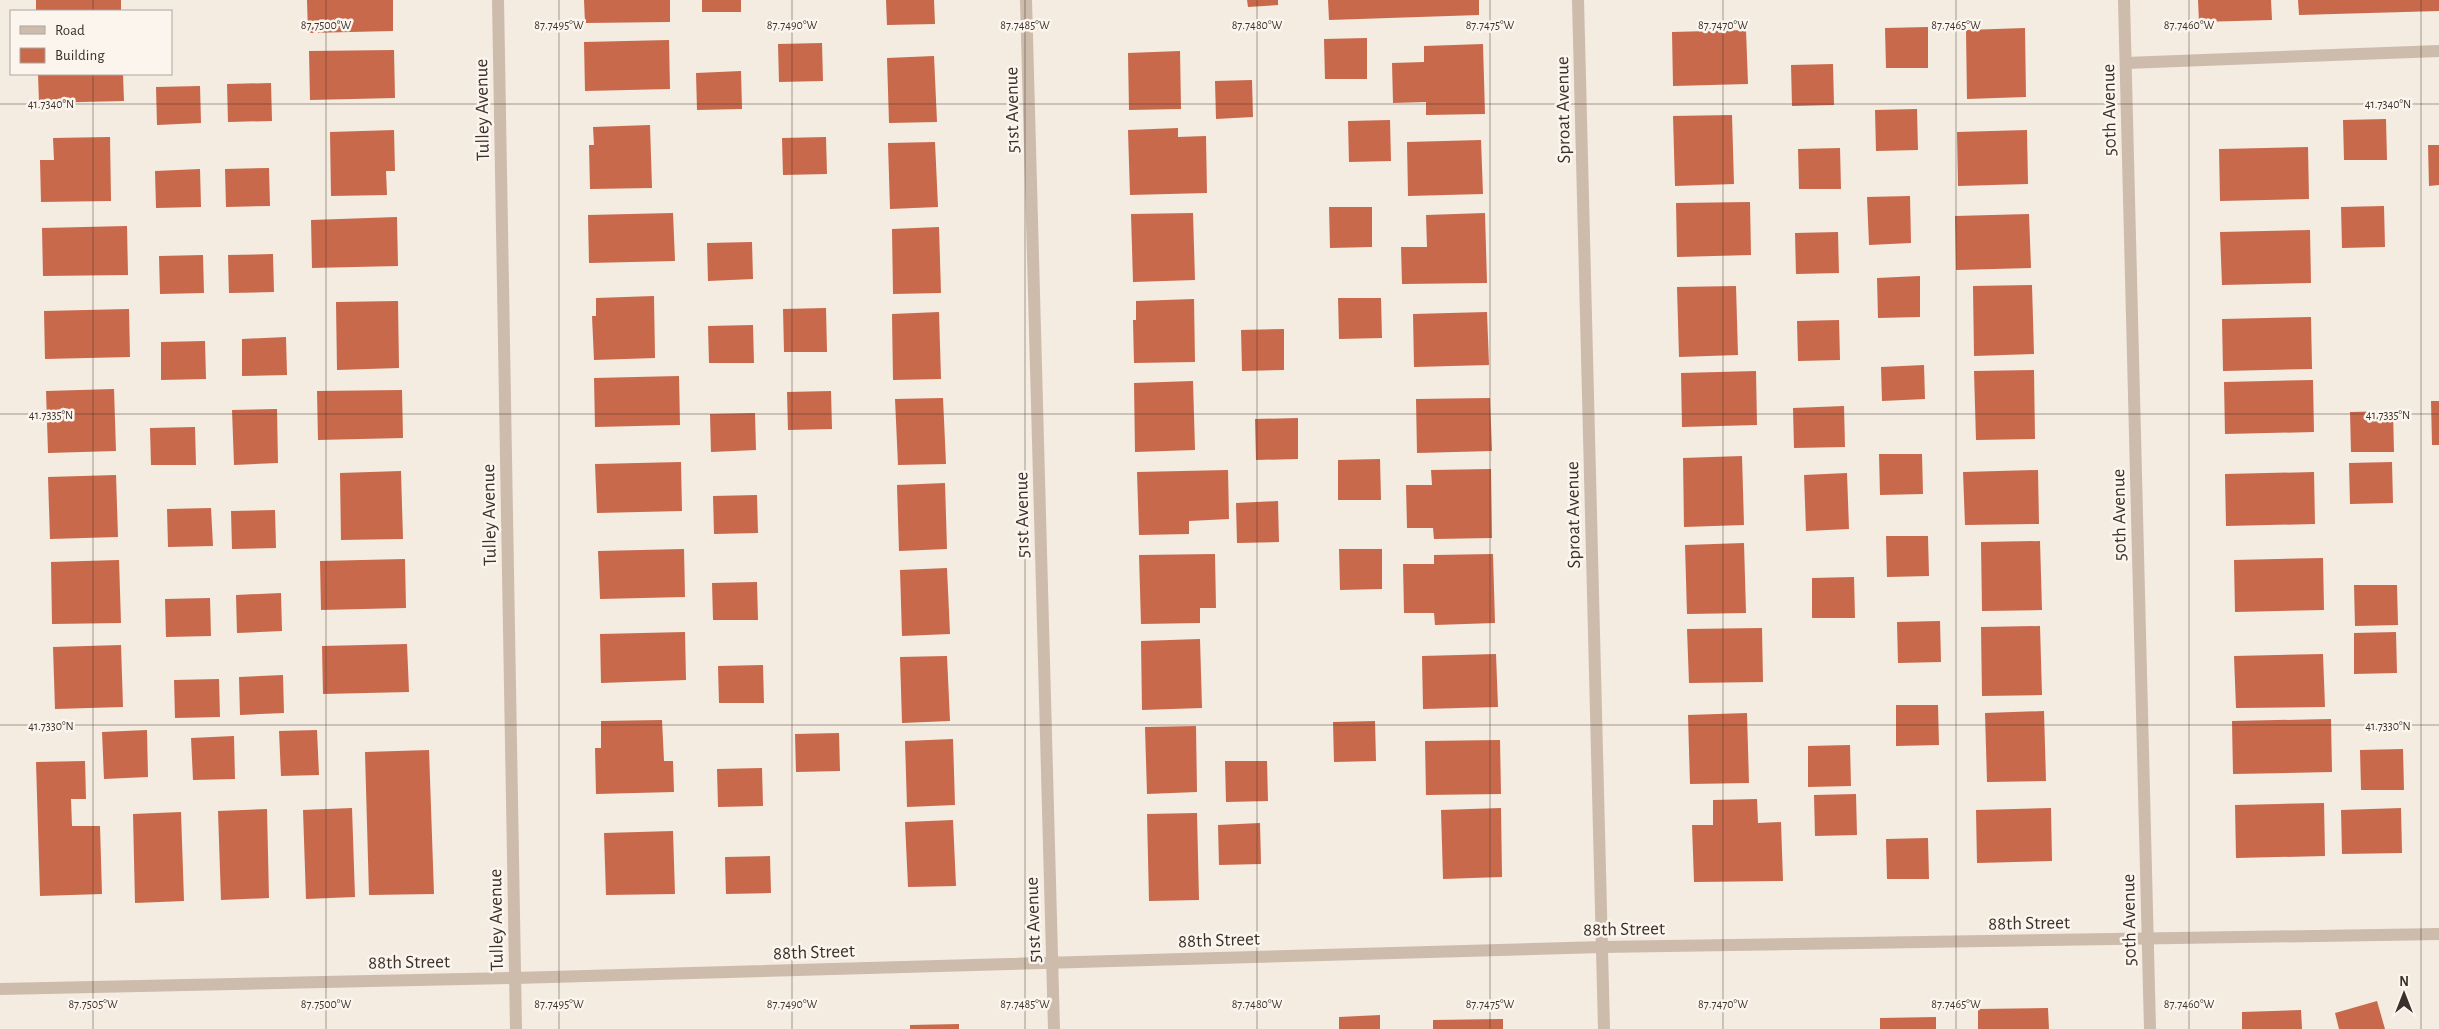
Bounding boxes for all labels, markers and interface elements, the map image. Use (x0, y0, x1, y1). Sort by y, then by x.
legend (10, 10, 172, 75)
text: 87.7500°W (301, 19, 352, 31)
text: 87.7495°W (534, 19, 584, 31)
text: 87.7490°W (767, 19, 818, 31)
text: 87.7485°W (1000, 19, 1050, 31)
text: 87.7480°W (1232, 19, 1283, 31)
text: 87.7475°W (1466, 19, 1515, 31)
text: 87.7470°W (1698, 19, 1748, 31)
text: 87.7465°W (1931, 19, 1981, 31)
text: 87.7460°W (2164, 19, 2215, 31)
text: Road (55, 23, 85, 38)
text: Building (55, 48, 105, 63)
street label: Sproat Avenue (1553, 56, 1574, 164)
street label: Tulley Avenue (472, 59, 493, 161)
street label: 50th Avenue (2099, 64, 2120, 156)
street label: 51st Avenue (1002, 67, 1023, 153)
text: 41.7340°N (28, 98, 74, 110)
text: 41.7340°N (2365, 98, 2411, 110)
text: 41.7335°N (29, 409, 73, 421)
text: 41.7335°N (2366, 409, 2410, 421)
street label: Sproat Avenue (1563, 461, 1584, 569)
street label: Tulley Avenue (479, 464, 500, 566)
street label: 50th Avenue (2109, 469, 2130, 561)
street label: 51st Avenue (1012, 472, 1033, 558)
text: 41.7330°N (28, 720, 74, 732)
text: 41.7330°N (2365, 720, 2411, 732)
street label: Tulley Avenue (486, 869, 507, 971)
street label: 50th Avenue (2119, 874, 2140, 966)
street label: 51st Avenue (1023, 877, 1044, 963)
street label: 88th Street (1988, 913, 2070, 934)
street label: 88th Street (1583, 919, 1665, 940)
street label: 88th Street (1178, 930, 1260, 951)
street label: 88th Street (773, 942, 855, 963)
street label: 88th Street (368, 952, 450, 973)
north arrow (2379, 969, 2429, 1019)
text: N (2399, 975, 2409, 989)
text: 87.7505°W (68, 998, 118, 1010)
text: 87.7500°W (301, 998, 352, 1010)
text: 87.7495°W (534, 998, 584, 1010)
text: 87.7490°W (767, 998, 818, 1010)
text: 87.7485°W (1000, 998, 1050, 1010)
text: 87.7480°W (1232, 998, 1283, 1010)
text: 87.7475°W (1466, 998, 1515, 1010)
text: 87.7470°W (1698, 998, 1748, 1010)
text: 87.7465°W (1931, 998, 1981, 1010)
text: 87.7460°W (2164, 998, 2215, 1010)

